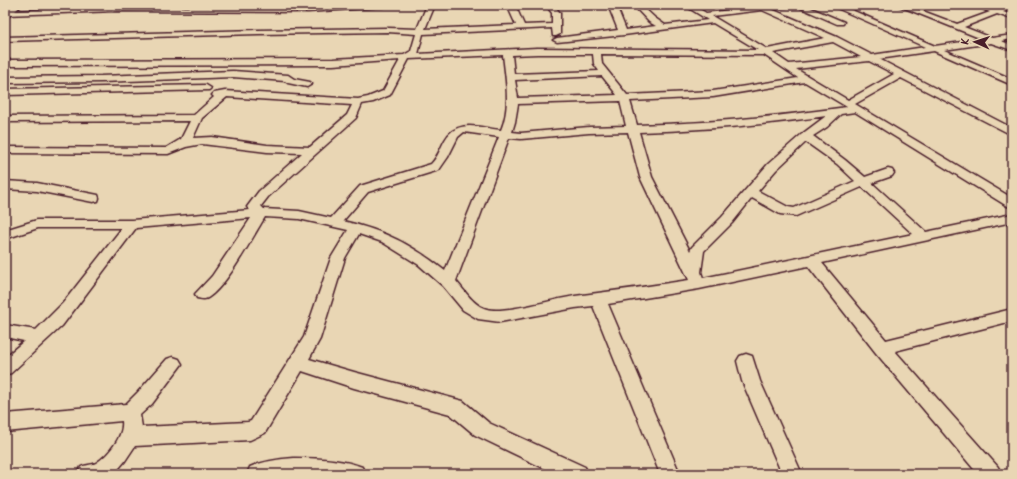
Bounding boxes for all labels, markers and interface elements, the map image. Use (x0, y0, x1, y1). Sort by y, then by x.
north arrow (955, 22, 995, 62)
text: K (957, 37, 975, 45)

